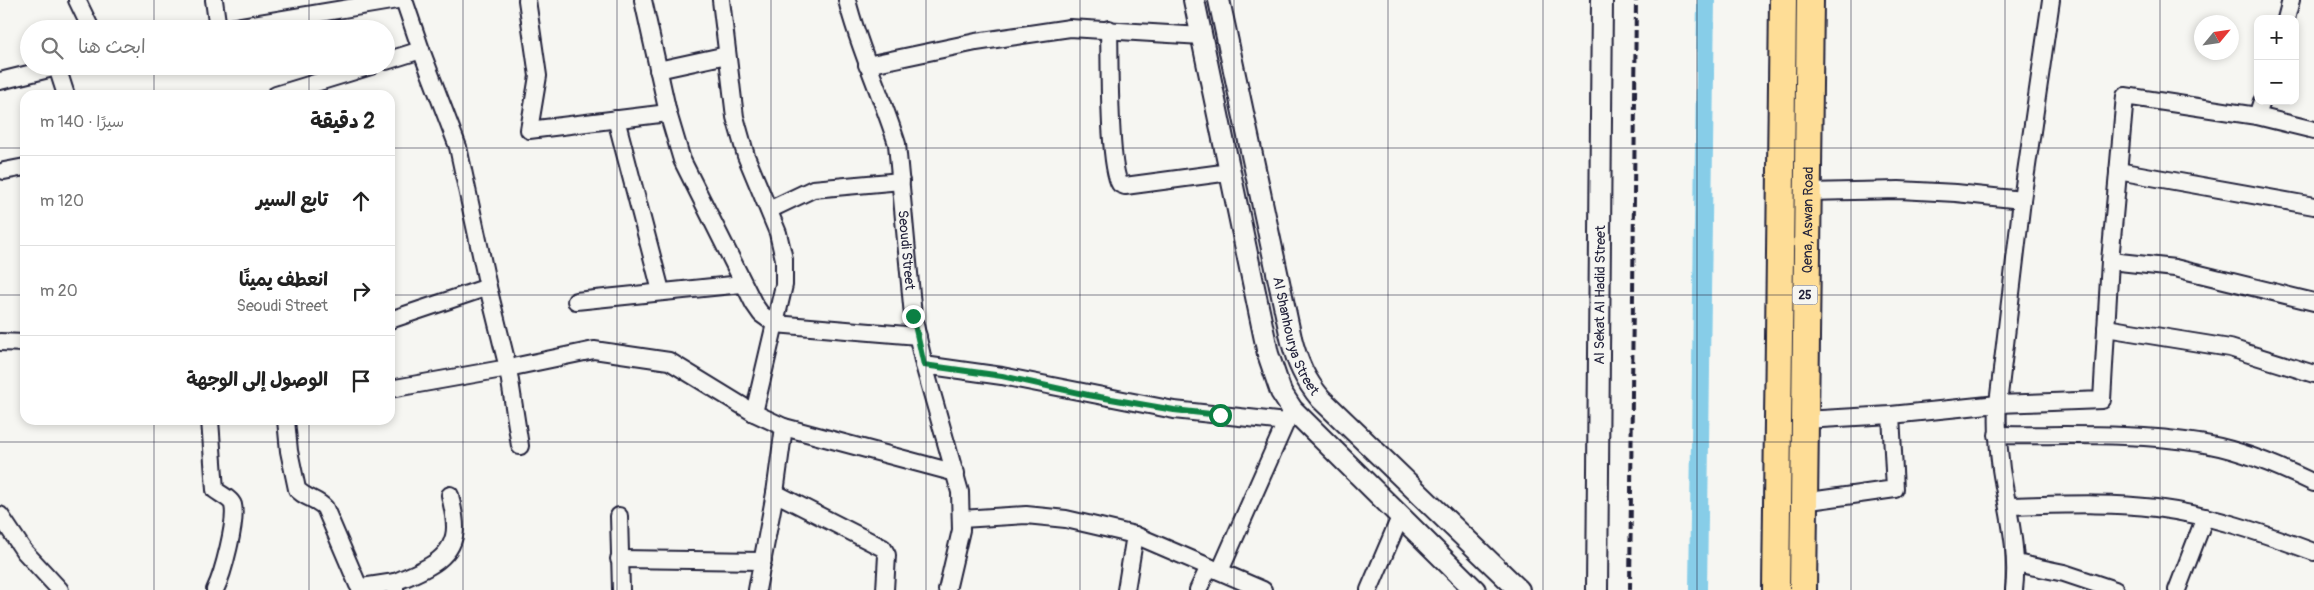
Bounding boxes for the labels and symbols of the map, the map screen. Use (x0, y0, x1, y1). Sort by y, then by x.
north arrow (2194, 15, 2239, 60)
street label: Qena, Aswan Road (1799, 166, 1817, 274)
street label: Seoudi Street (894, 209, 919, 291)
street label: Al Sekat Al Hadid Street (1591, 225, 1609, 365)
street label: Al Shanhourya Street (1269, 275, 1323, 399)
road number: 25 (1792, 286, 1818, 304)
route end (902, 305, 925, 328)
route start (1209, 404, 1232, 427)

